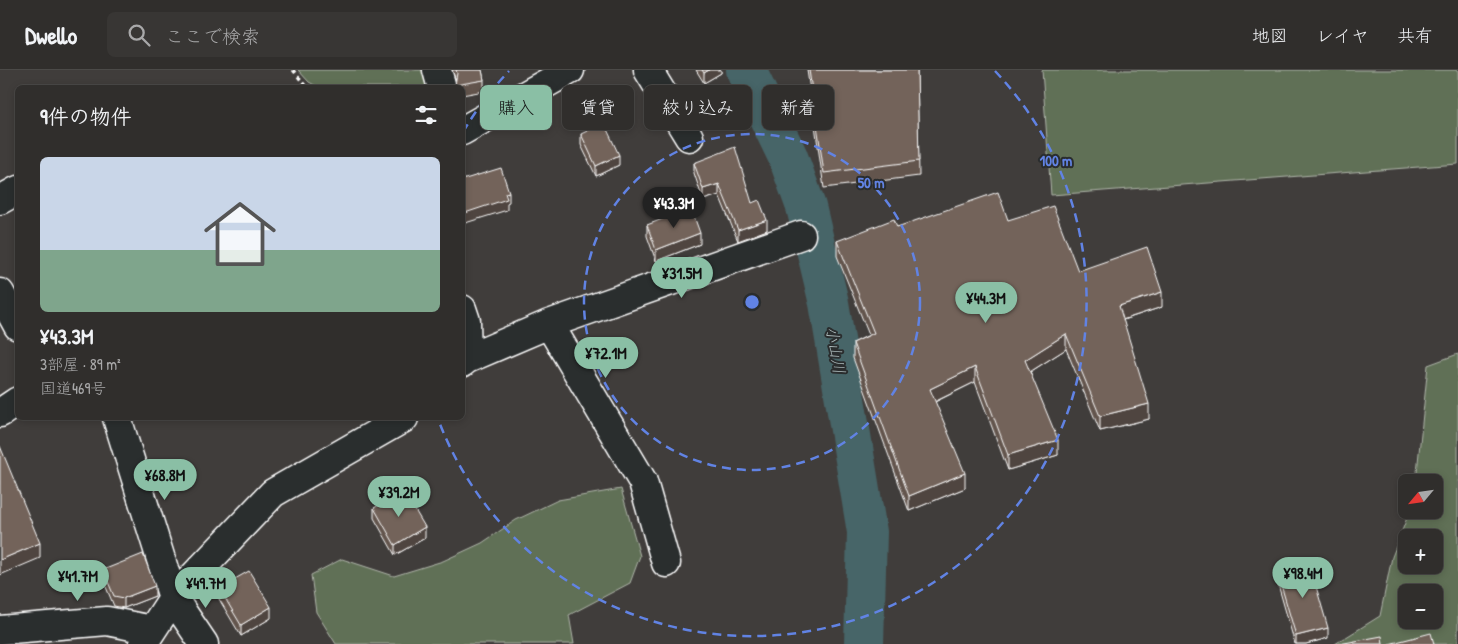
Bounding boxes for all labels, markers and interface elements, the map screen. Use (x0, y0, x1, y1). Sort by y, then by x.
search box (107, 12, 457, 57)
text: Dwello (25, 19, 77, 51)
icon: search (125, 21, 153, 49)
text: ここで検索 (165, 23, 260, 49)
text: 地図 (1252, 23, 1288, 48)
text: レイヤ (1316, 23, 1369, 48)
text: 共有 (1397, 23, 1433, 48)
chip: 購入 (480, 85, 552, 130)
chip: 賃貸 (562, 85, 634, 130)
chip: 絞り込み (644, 85, 752, 130)
chip: 新着 (762, 85, 834, 130)
icon: filters (412, 101, 440, 129)
text: 9件の物件 (40, 102, 132, 131)
text: 100 m (1040, 150, 1072, 171)
text: 50 m (858, 172, 884, 193)
pin: ¥43.3M (633, 186, 715, 229)
icon: home (195, 189, 285, 279)
text: ¥43.3M (654, 192, 694, 214)
pin: ¥31.5M (641, 256, 723, 299)
text: ¥31.5M (662, 262, 702, 284)
pin: ¥44.3M (945, 282, 1027, 324)
text: ¥44.3M (966, 287, 1006, 309)
centre of rings (743, 293, 761, 311)
text: ¥43.3M (40, 322, 93, 351)
water label: 小山川 (821, 324, 851, 376)
pin: ¥72.1M (565, 336, 647, 379)
text: ¥72.1M (585, 342, 627, 364)
text: 3部屋 · 89 m² (40, 353, 121, 375)
text: 国道469号 (40, 377, 106, 399)
pin: ¥68.8M (124, 458, 206, 501)
text: ¥68.8M (145, 464, 185, 486)
north arrow (1398, 474, 1442, 519)
map controls (1398, 474, 1443, 629)
pin: ¥39.2M (358, 476, 440, 518)
text: ¥39.2M (379, 481, 419, 503)
button: + (1398, 529, 1443, 574)
pin: ¥98.4M (1262, 556, 1344, 599)
pin: ¥41.7M (37, 560, 119, 602)
text: ¥98.4M (1283, 562, 1323, 584)
text: ¥41.7M (58, 565, 98, 587)
pin: ¥49.7M (165, 566, 247, 609)
text: ¥49.7M (186, 572, 226, 594)
button: − (1398, 584, 1443, 629)

